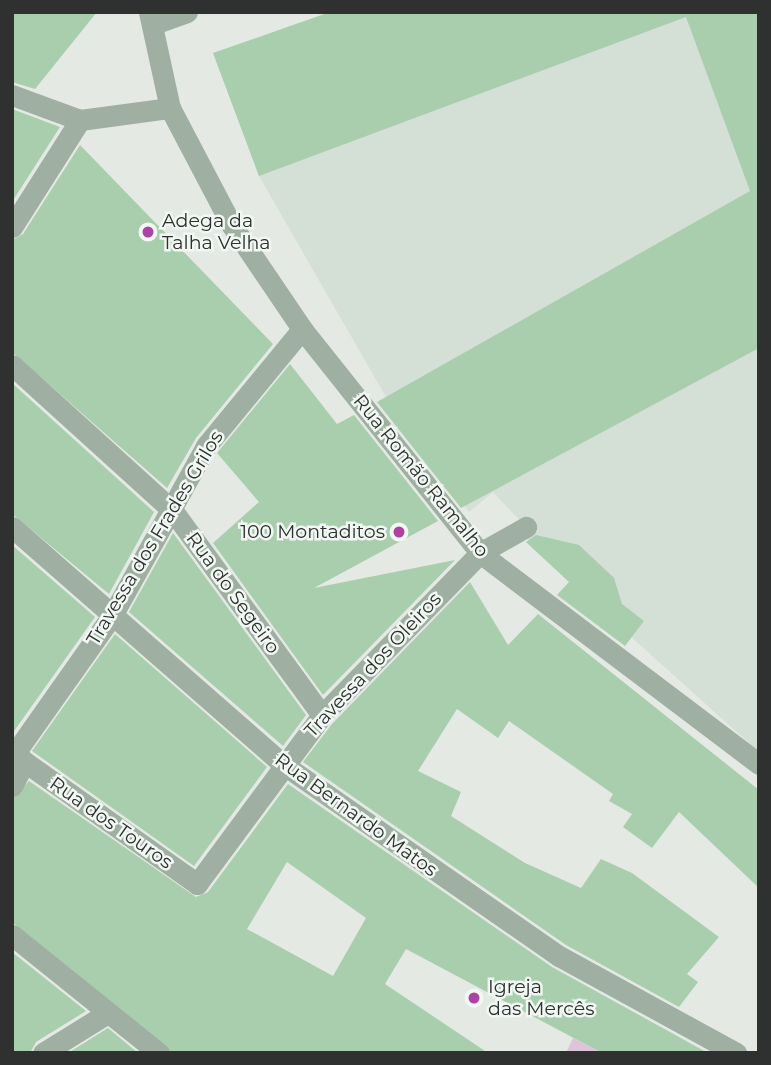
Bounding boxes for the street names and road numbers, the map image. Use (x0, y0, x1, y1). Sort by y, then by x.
street label: Rua Romão Ramalho (348, 390, 494, 562)
street label: Travessa dos Frades Grilos (82, 427, 228, 649)
street label: Rua do Segeiro (181, 528, 285, 658)
street label: Travessa dos Oleiros (300, 588, 446, 742)
street label: Rua Bernardo Matos (270, 748, 442, 882)
street label: Rua dos Touros (45, 772, 177, 874)

